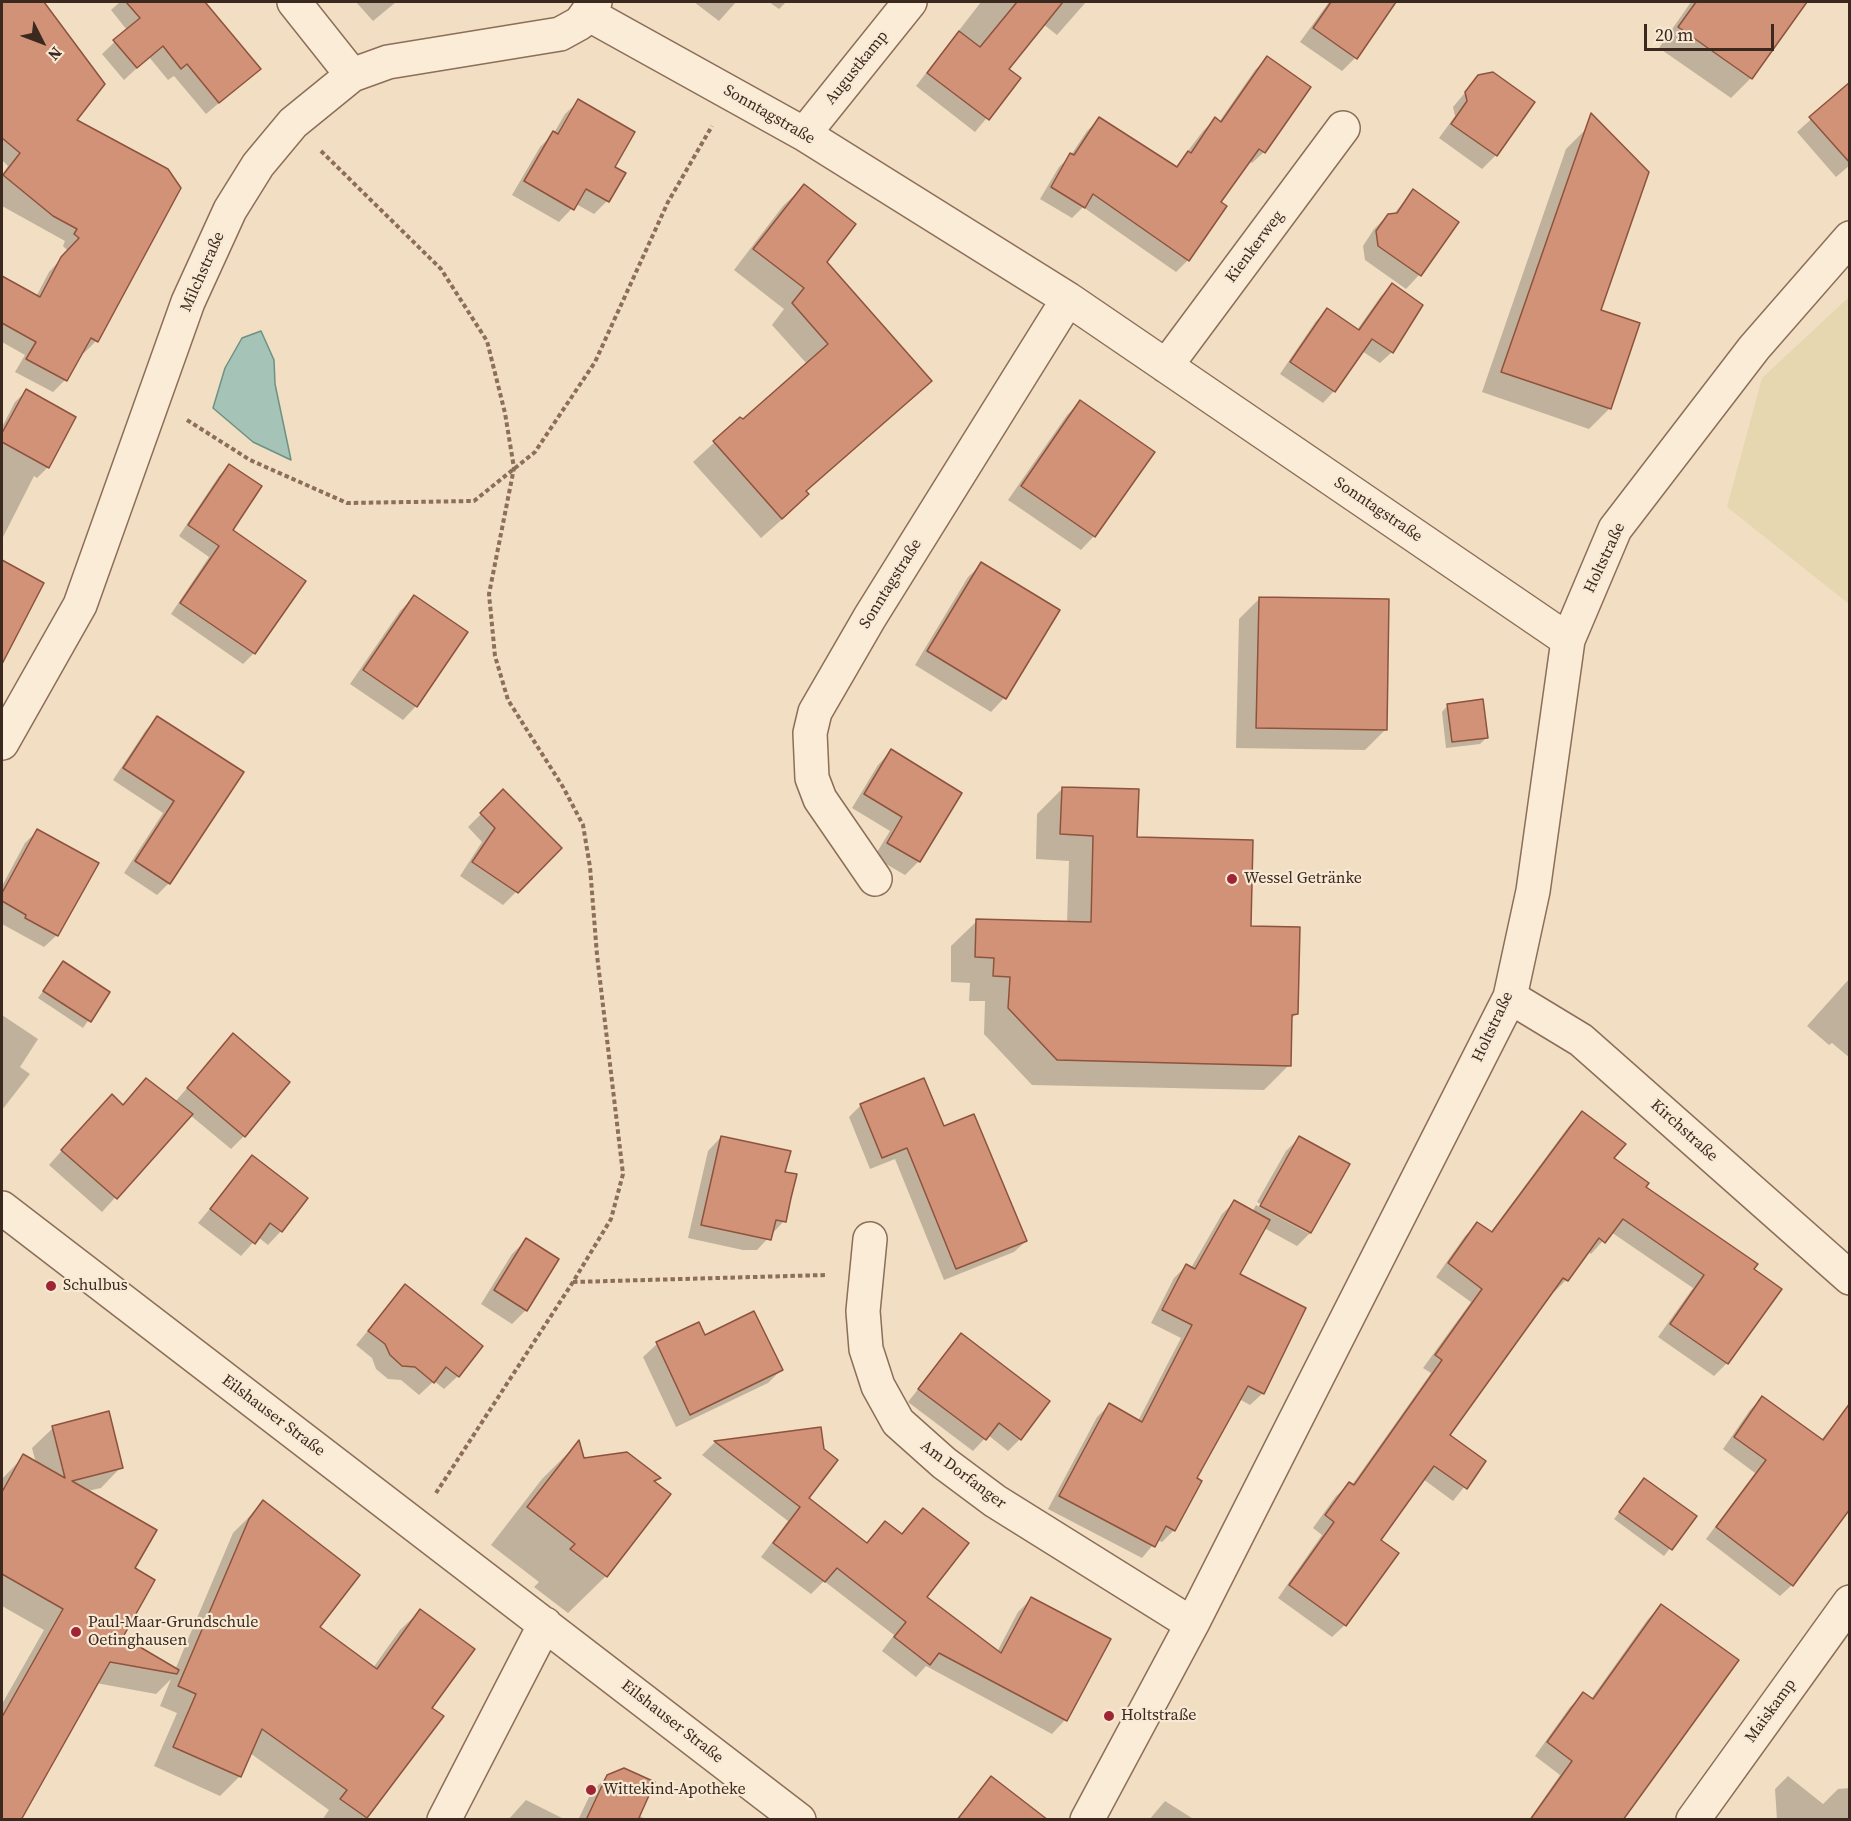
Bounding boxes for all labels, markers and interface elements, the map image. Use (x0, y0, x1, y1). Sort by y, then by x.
north arrow (12, 12, 72, 72)
scale bar (1647, 12, 1778, 50)
text: 20 m (1655, 22, 1693, 47)
street label: Augustkamp (821, 27, 893, 109)
text: N (43, 42, 67, 66)
street label: Sonntagstraße (720, 81, 818, 149)
street label: Kienkerweg (1222, 207, 1288, 287)
street label: Milchstraße (177, 229, 229, 315)
street label: Sonntagstraße (1330, 473, 1426, 547)
street label: Holtstraße (1580, 520, 1630, 596)
street label: Sonntagstraße (856, 536, 926, 632)
place label: Wessel Getränke (1244, 869, 1362, 889)
marker: Wessel Getränke (1225, 872, 1239, 886)
street label: Holtstraße (1468, 989, 1518, 1065)
street label: Kirchstraße (1646, 1096, 1722, 1166)
place label: Schulbus (63, 1276, 128, 1296)
marker: Schulbus (44, 1279, 58, 1293)
street label: Eilshauser Straße (218, 1371, 328, 1461)
street label: Am Dorfanger (916, 1437, 1010, 1513)
place label: Paul-Maar-Grundschule Oetinghausen (88, 1613, 258, 1651)
marker: Paul-Maar-Grundschule Oetinghausen (69, 1625, 83, 1639)
street label: Maiskamp (1741, 1675, 1801, 1747)
street label: Eilshauser Straße (617, 1676, 727, 1768)
place label: Holtstraße (1121, 1706, 1196, 1726)
marker: Holtstraße (1102, 1709, 1116, 1723)
place label: Wittekind-Apotheke (603, 1780, 746, 1800)
marker: Wittekind-Apotheke (584, 1783, 598, 1797)

